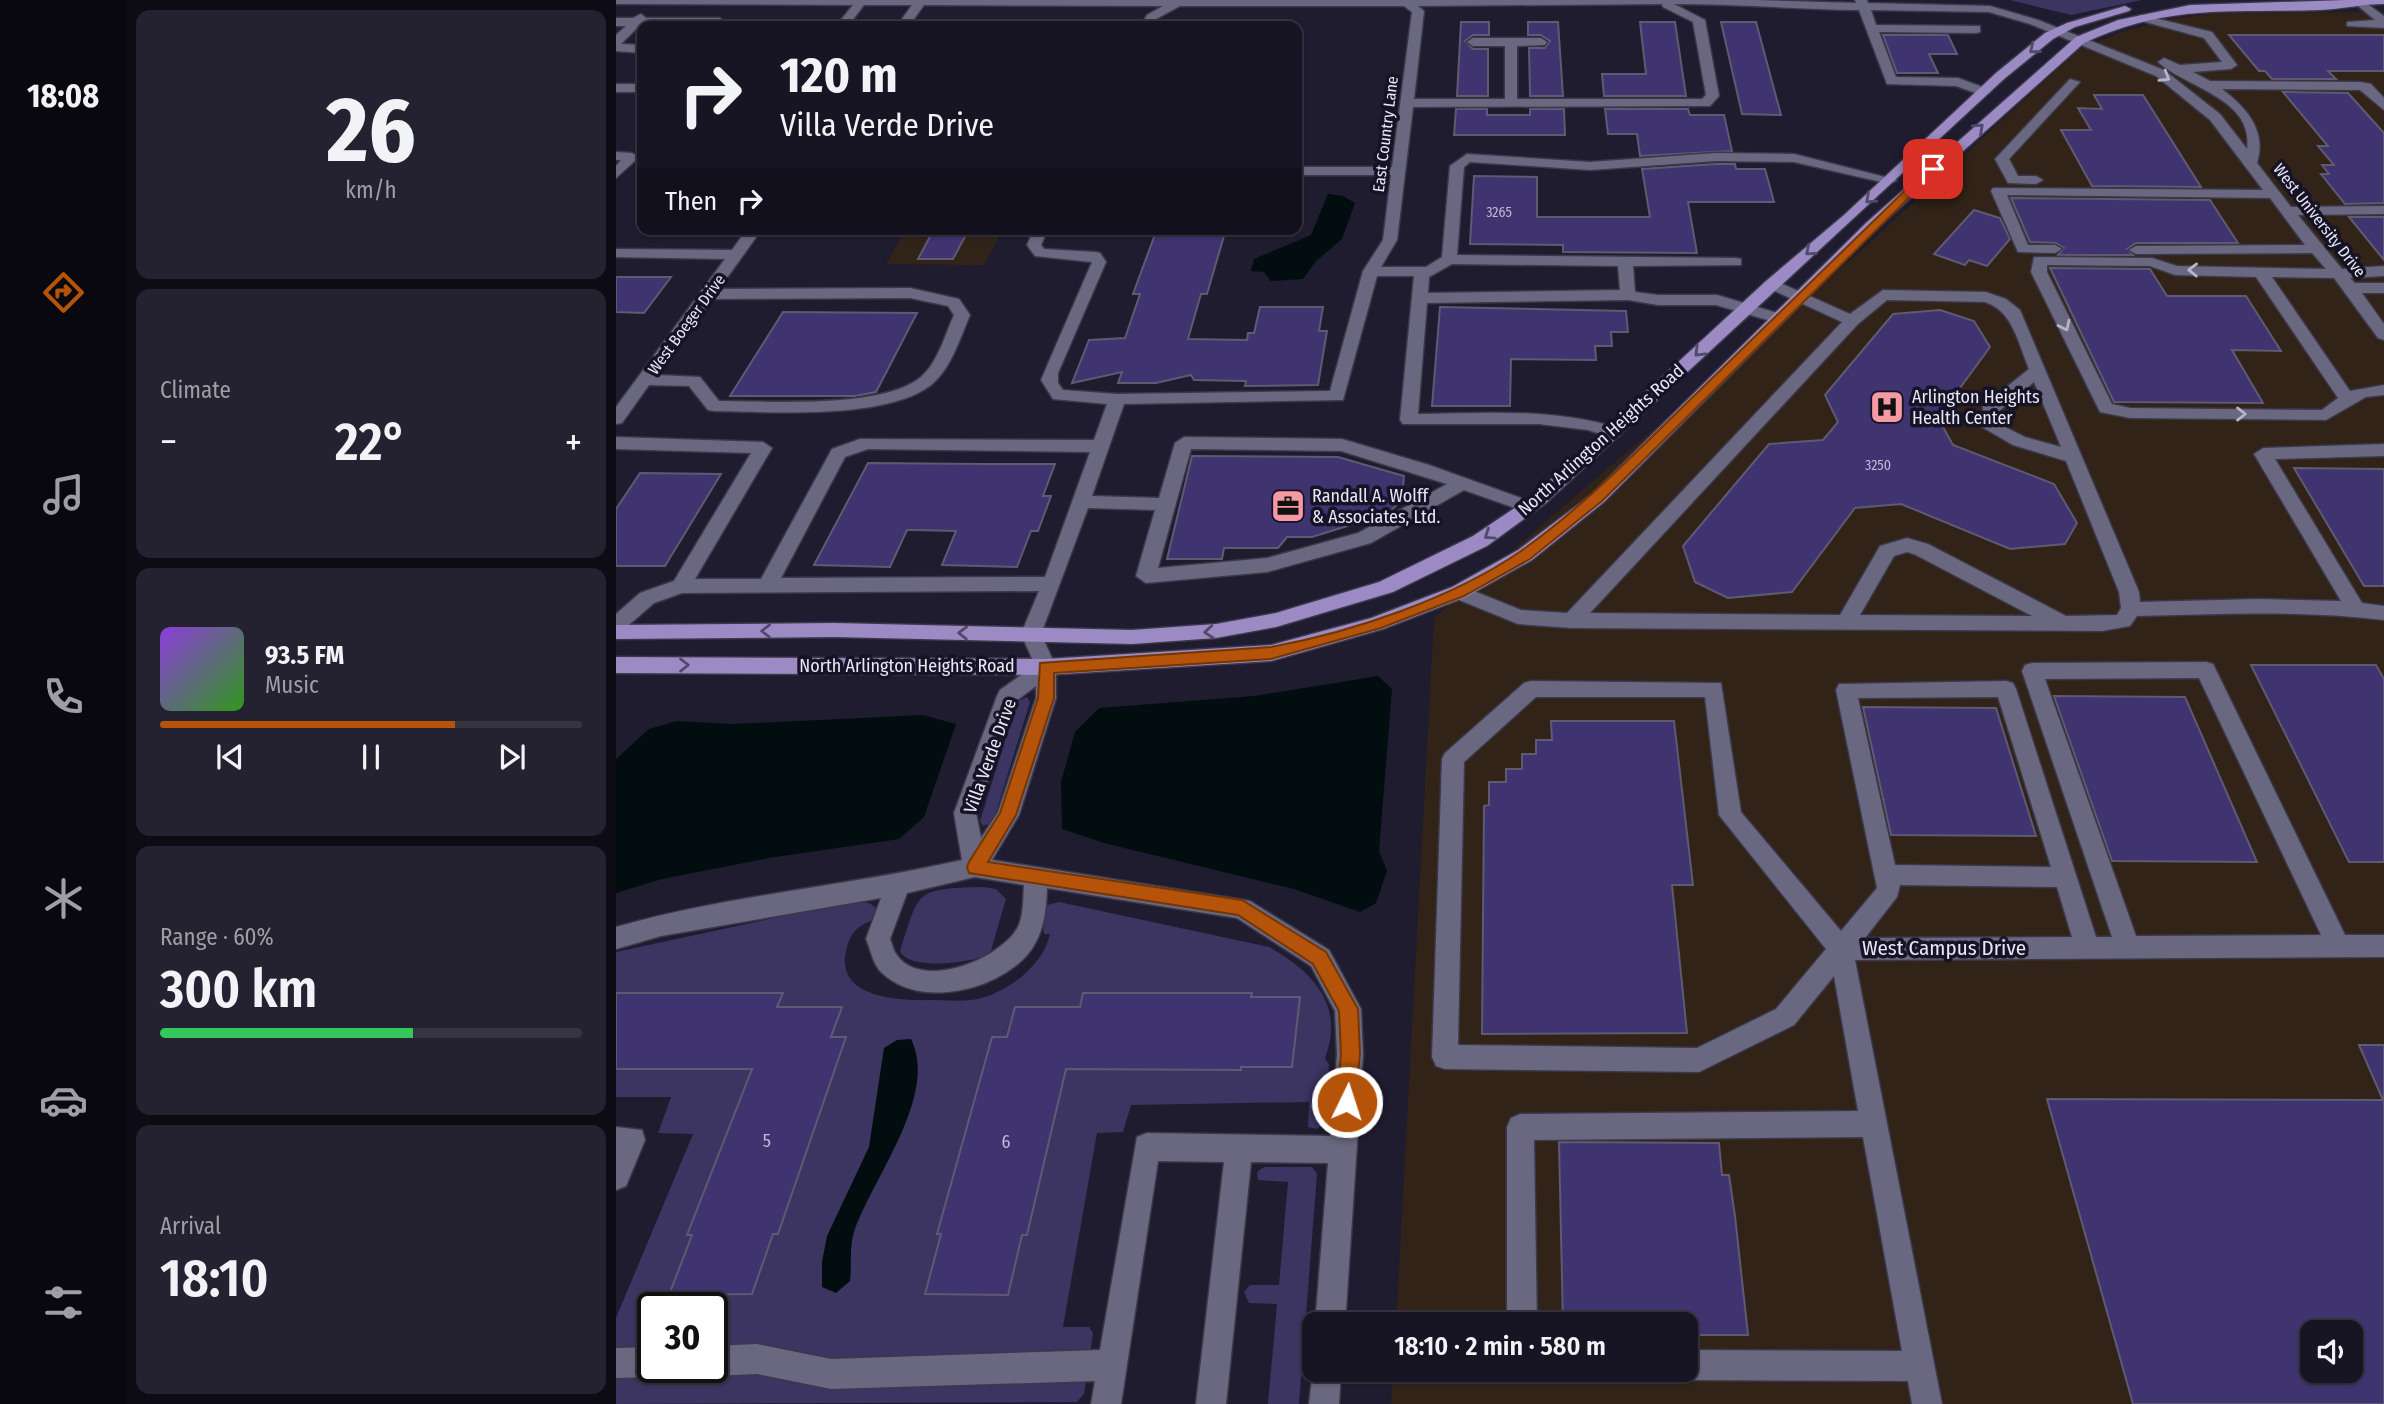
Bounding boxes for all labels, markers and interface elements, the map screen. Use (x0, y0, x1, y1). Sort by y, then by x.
one-way arrow (2029, 40, 2042, 53)
text: 120 m (780, 46, 898, 105)
icon: right (665, 49, 756, 140)
one-way arrow (2158, 69, 2171, 82)
street label: East Country Lane (1369, 75, 1402, 193)
text: 26 (326, 76, 416, 185)
text: 18:08 (27, 77, 99, 115)
text: Villa Verde Drive (780, 106, 994, 144)
one-way arrow (1971, 124, 1984, 136)
pin (1903, 139, 1963, 199)
icon: arrive (1914, 150, 1952, 188)
street label: West University Drive (2269, 160, 2370, 281)
text: km/h (345, 176, 397, 204)
icon: right (731, 182, 769, 220)
text: Then (665, 186, 717, 217)
one-way arrow (1865, 191, 1878, 203)
house number: 3265 (1486, 204, 1512, 221)
one-way arrow (1806, 243, 1819, 255)
one-way arrow (2187, 263, 2198, 278)
icon: directions (39, 268, 88, 317)
street label: West Boeger Drive (644, 270, 729, 378)
one-way arrow (2057, 319, 2071, 331)
one-way arrow (1694, 343, 1707, 356)
street label: North Arlington Heights Road (1514, 360, 1688, 520)
text: Climate (160, 376, 231, 404)
place label: Arlington Heights Health Center (1912, 386, 2040, 429)
hospital icon: Arlington Heights Health Center (1868, 388, 1906, 426)
one-way arrow (2236, 406, 2247, 422)
text: 22° (335, 411, 407, 474)
text: − (160, 419, 177, 465)
text: + (565, 419, 582, 465)
house number: 3250 (1865, 457, 1891, 474)
icon: music (39, 470, 88, 519)
place label: Randall A. Wolff & Associates, Ltd. (1312, 485, 1440, 528)
office icon: Randall A. Wolff & Associates, Ltd. (1269, 487, 1307, 525)
one-way arrow (1484, 527, 1497, 539)
one-way arrow (760, 623, 770, 639)
one-way arrow (1203, 624, 1215, 639)
one-way arrow (957, 625, 968, 641)
text: 93.5 FM (265, 640, 344, 671)
street label: North Arlington Heights Road (799, 655, 1015, 677)
one-way arrow (679, 657, 690, 673)
text: Music (265, 671, 319, 699)
icon: phone (39, 672, 88, 721)
street label: Villa Verde Drive (959, 696, 1021, 816)
icon: previous (211, 738, 249, 776)
icon: pause (352, 738, 390, 776)
icon: next (493, 738, 531, 776)
icon: climate (39, 874, 88, 923)
text: Range · 60% (160, 923, 274, 951)
street label: West Campus Drive (1862, 935, 2026, 961)
text: 300 km (160, 958, 317, 1021)
position arrow (1310, 1065, 1384, 1139)
icon: car (39, 1076, 88, 1125)
house number: 5 (763, 1130, 771, 1152)
house number: 6 (1002, 1131, 1011, 1153)
text: Arrival (160, 1212, 221, 1240)
text: 18:10 (160, 1247, 268, 1310)
icon: filters (39, 1278, 88, 1327)
speed limit sign: 30 (637, 1292, 728, 1383)
map controls (2300, 1320, 2363, 1383)
button: sound (2300, 1320, 2363, 1383)
text: 18:10 · 2 min · 580 m (1394, 1331, 1606, 1362)

